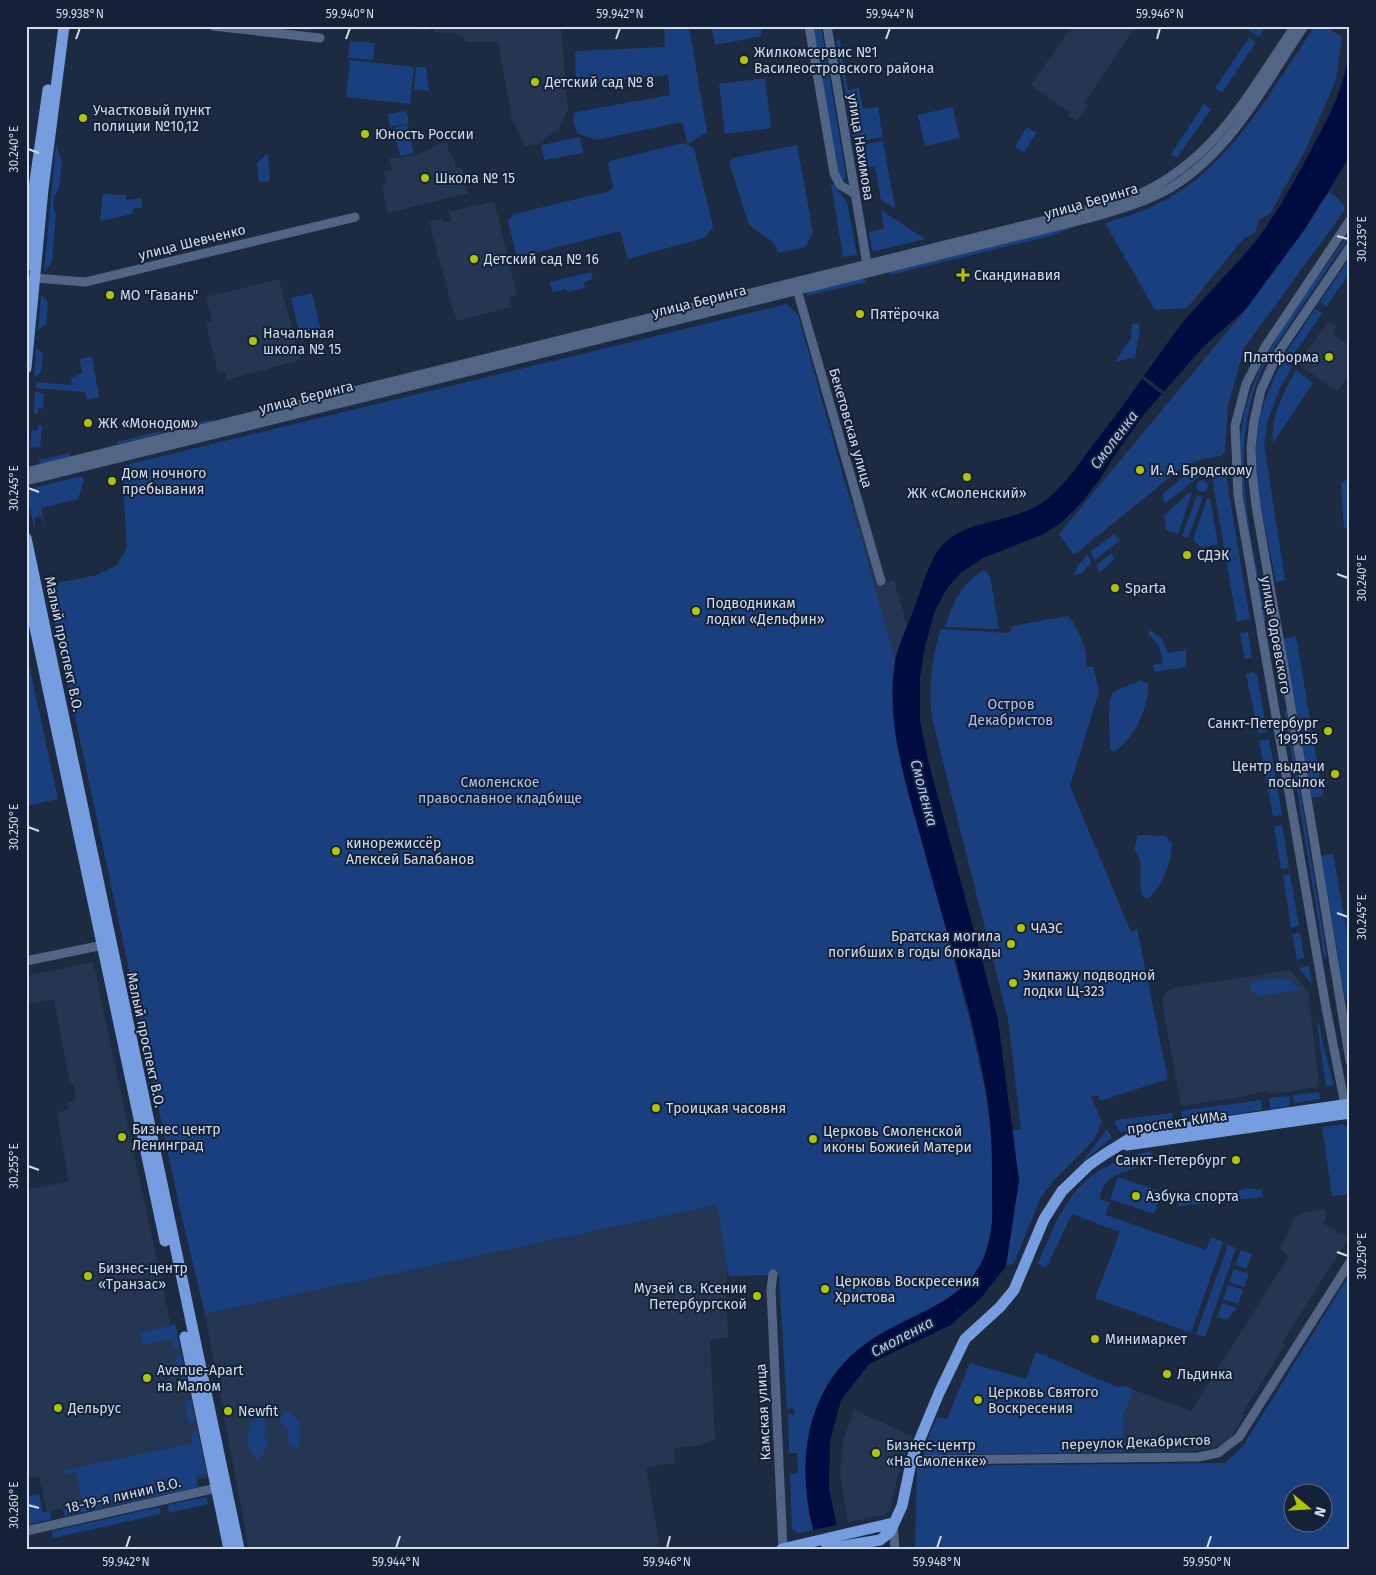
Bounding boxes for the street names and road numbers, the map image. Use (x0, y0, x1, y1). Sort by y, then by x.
street label: улица Нахимова (844, 92, 877, 202)
street label: улица Беринга (1042, 180, 1140, 223)
street label: улица Шевченко (137, 221, 248, 264)
street label: улица Беринга (650, 282, 748, 321)
street label: Бекетовская улица (825, 366, 876, 490)
street label: улица Беринга (257, 378, 355, 417)
street label: Малый проспект В.О. (41, 575, 86, 713)
street label: улица Одоевского (1257, 575, 1294, 695)
street label: Малый проспект В.О. (123, 971, 168, 1109)
street label: проспект КИМа (1126, 1107, 1228, 1138)
street label: Камская улица (752, 1363, 775, 1461)
street label: переулок Декабристов (1061, 1431, 1211, 1454)
street label: 18-19-я линии В.О. (64, 1474, 183, 1517)

